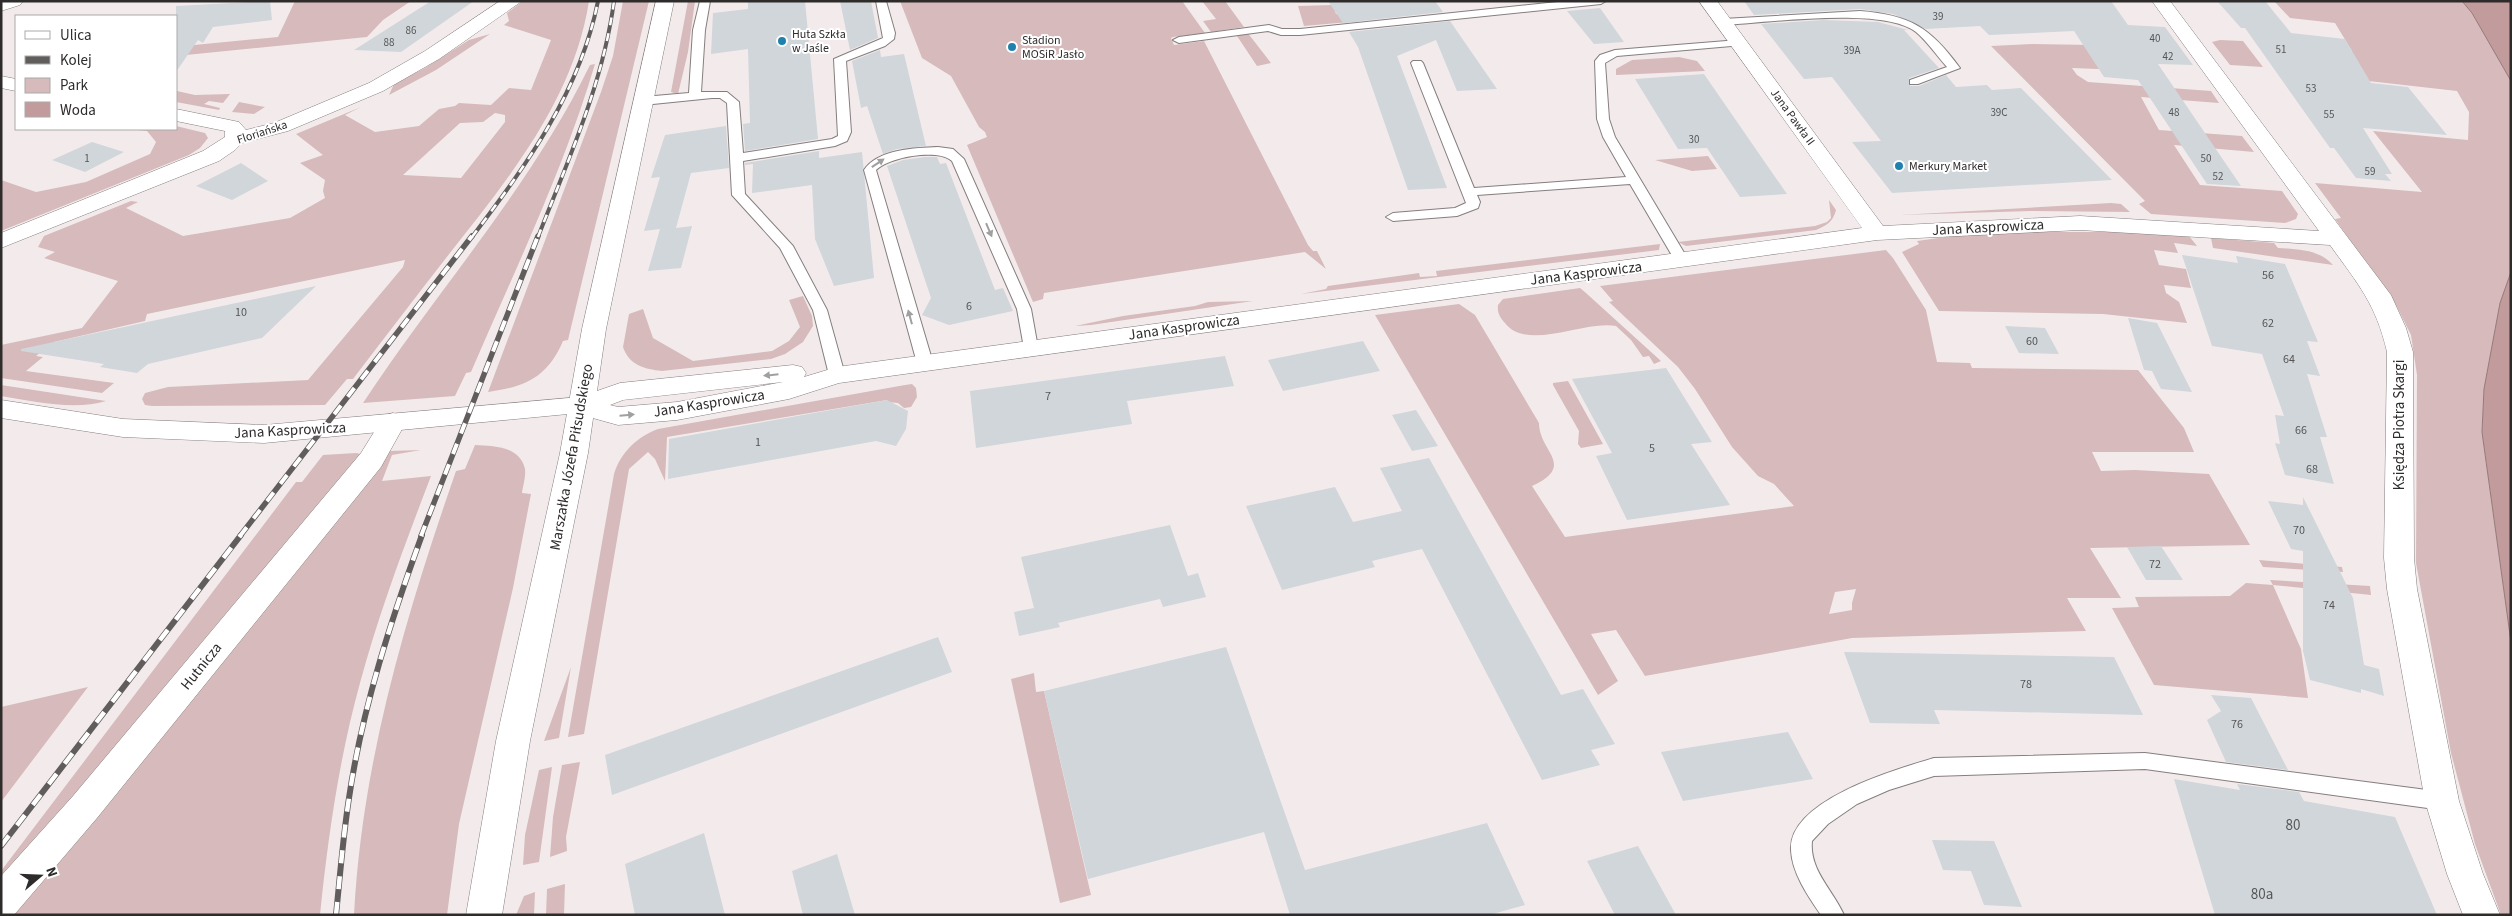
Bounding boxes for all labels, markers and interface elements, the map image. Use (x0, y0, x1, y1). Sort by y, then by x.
house number: 39 (1933, 9, 1943, 24)
legend (15, 15, 178, 130)
house number: 86 (406, 23, 417, 38)
text: Ulica (60, 25, 91, 46)
place label: Huta Szkła w Jaśle (792, 26, 846, 57)
house number: 40 (2150, 31, 2160, 46)
place label: Stadion MOSiR Jasło (1022, 32, 1084, 63)
house number: 88 (384, 35, 395, 50)
marker: Huta Szkła w Jaśle (776, 35, 788, 47)
marker: Stadion MOSiR Jasło (1006, 41, 1018, 53)
house number: 51 (2276, 42, 2286, 57)
house number: 39A (1844, 43, 1860, 58)
house number: 42 (2163, 49, 2173, 64)
text: Kolej (60, 50, 92, 71)
text: Park (60, 75, 89, 96)
house number: 53 (2306, 81, 2316, 96)
street label: Jana Pawła II (1766, 86, 1819, 149)
text: Woda (60, 100, 96, 121)
house number: 39C (1990, 105, 2008, 120)
house number: 48 (2169, 105, 2180, 120)
house number: 55 (2324, 107, 2334, 122)
street label: Floriańska (235, 116, 290, 149)
house number: 30 (1689, 132, 1699, 147)
house number: 1 (84, 151, 90, 166)
house number: 50 (2201, 151, 2211, 166)
place label: Merkury Market (1909, 158, 1987, 175)
one-way arrow (871, 159, 885, 168)
marker: Merkury Market (1893, 160, 1905, 172)
house number: 59 (2365, 164, 2375, 179)
house number: 52 (2213, 169, 2223, 184)
street label: Jana Kasprowicza (1931, 214, 2045, 241)
one-way arrow (986, 223, 994, 237)
street label: Jana Kasprowicza (1529, 256, 1643, 291)
house number: 56 (2262, 267, 2274, 284)
house number: 6 (966, 298, 972, 315)
house number: 10 (235, 304, 247, 321)
one-way arrow (906, 309, 914, 324)
street label: Jana Kasprowicza (1127, 309, 1241, 346)
house number: 62 (2262, 315, 2274, 332)
house number: 60 (2026, 333, 2038, 350)
house number: 64 (2283, 351, 2295, 368)
street label: Księdza Piotra Skargi (2389, 360, 2410, 490)
street label: Marszałka Józefa Piłsudskiego (545, 362, 598, 552)
one-way arrow (763, 371, 779, 379)
street label: Jana Kasprowicza (652, 384, 766, 423)
house number: 7 (1045, 388, 1051, 405)
one-way arrow (620, 411, 636, 419)
street label: Jana Kasprowicza (233, 417, 347, 444)
house number: 66 (2295, 422, 2307, 439)
house number: 1 (755, 434, 761, 451)
house number: 5 (1649, 440, 1655, 457)
house number: 68 (2306, 461, 2318, 478)
house number: 70 (2293, 522, 2305, 539)
house number: 72 (2149, 556, 2161, 573)
house number: 74 (2323, 597, 2335, 614)
street label: Hutnicza (176, 638, 227, 694)
house number: 78 (2020, 676, 2032, 693)
house number: 76 (2231, 716, 2243, 733)
house number: 80 (2286, 815, 2300, 836)
north arrow (15, 851, 65, 901)
text: N (40, 864, 62, 880)
house number: 80a (2251, 884, 2273, 905)

